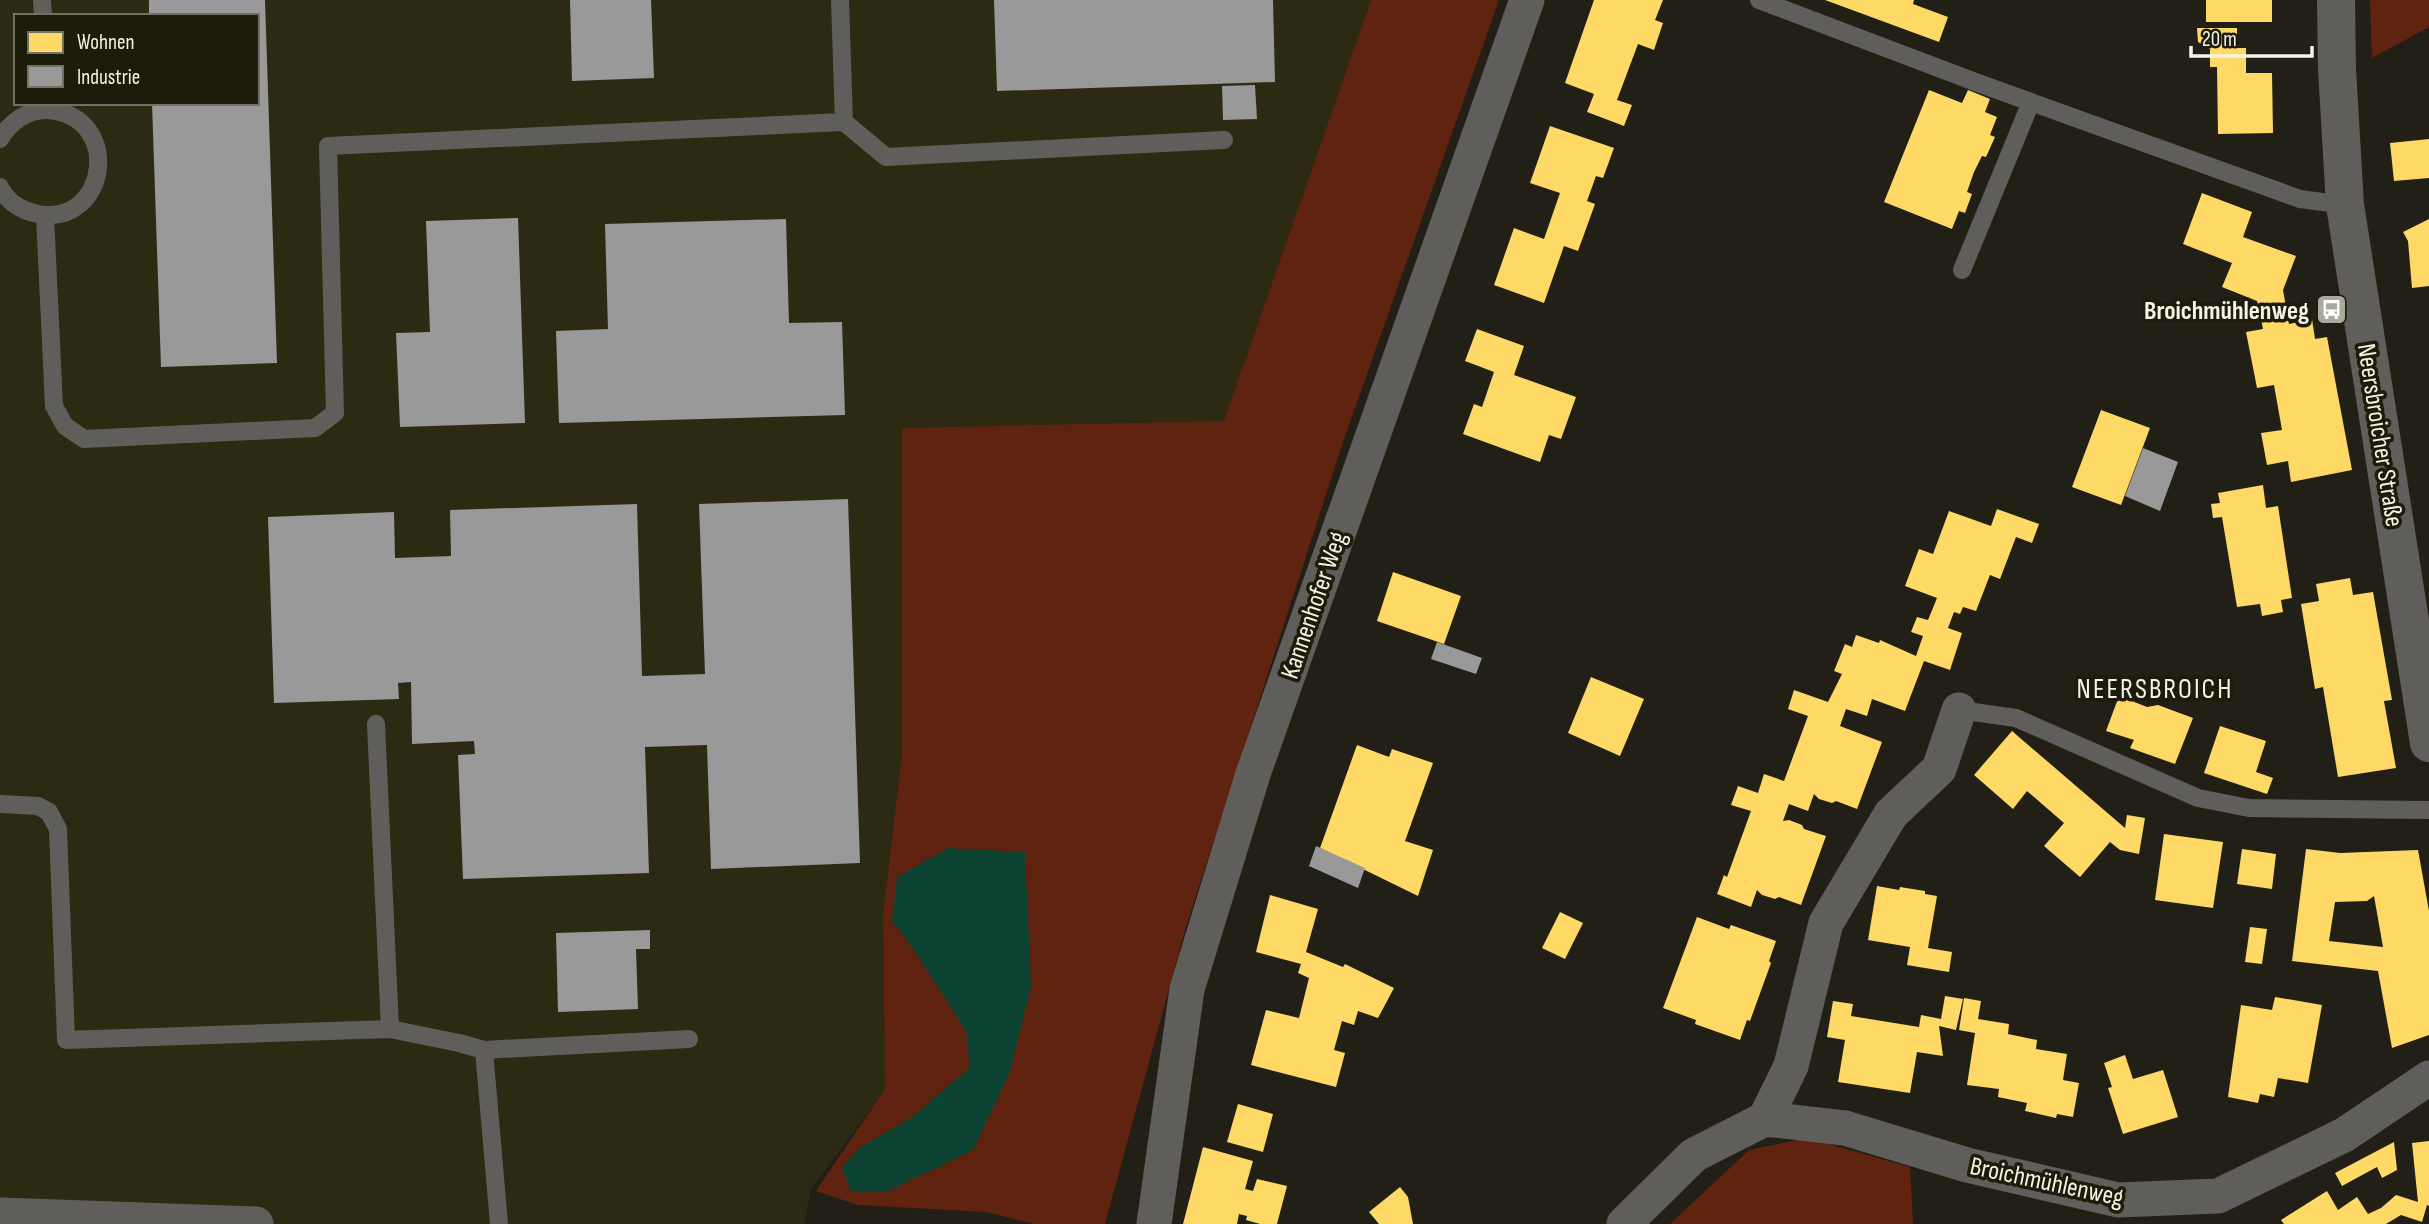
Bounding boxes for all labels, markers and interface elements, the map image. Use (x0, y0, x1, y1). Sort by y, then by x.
legend (14, 14, 259, 105)
scale bar (2191, 14, 2312, 58)
text: 20 m (2202, 27, 2237, 52)
text: Wohnen (77, 30, 134, 55)
text: Industrie (77, 65, 140, 90)
bus stop icon: Broichmühlenweg (2315, 293, 2349, 327)
place label: Broichmühlenweg (2144, 296, 2309, 327)
street label: Neersbroicher Straße (2350, 341, 2409, 529)
street label: Kannenhofer Weg (1275, 528, 1354, 683)
district label: NEERSBROICH (2077, 673, 2233, 706)
street label: Broichmühlenweg (1967, 1151, 2126, 1214)

